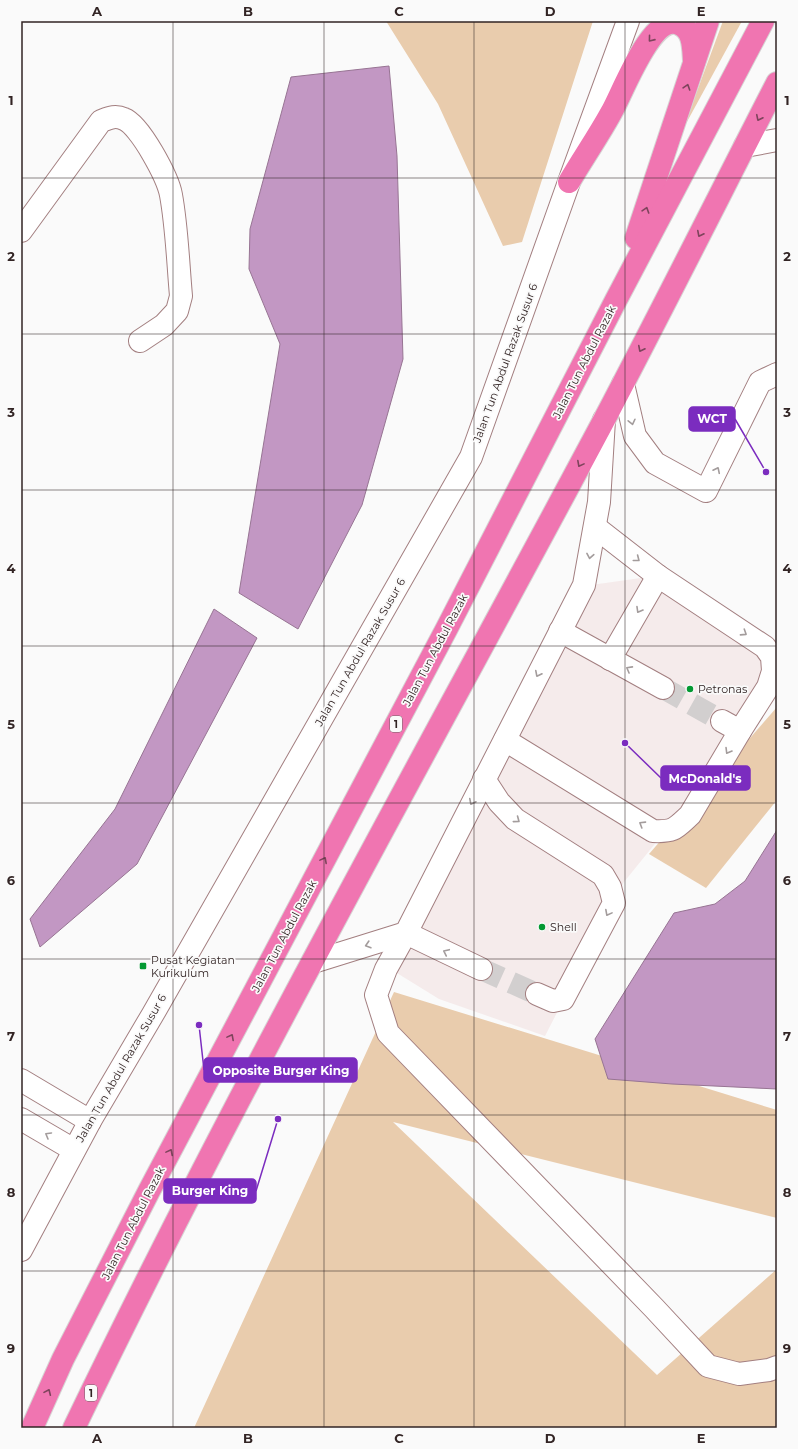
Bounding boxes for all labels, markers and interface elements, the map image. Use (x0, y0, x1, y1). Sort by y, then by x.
text: A (91, 3, 103, 19)
text: B (243, 3, 253, 19)
text: C (394, 3, 404, 19)
text: D (545, 3, 556, 19)
text: E (697, 3, 706, 19)
one-way arrow (649, 35, 656, 42)
one-way arrow (682, 83, 690, 90)
text: 1 (8, 92, 14, 108)
text: 1 (784, 92, 790, 108)
one-way arrow (756, 114, 764, 121)
one-way arrow (641, 207, 650, 214)
one-way arrow (698, 230, 705, 237)
text: 2 (7, 248, 15, 264)
text: 2 (783, 248, 791, 264)
street label: Jalan Tun Abdul Razak Susur 6 (469, 281, 541, 446)
street label: Jalan Tun Abdul Razak (549, 303, 619, 422)
one-way arrow (638, 345, 646, 352)
text: 3 (6, 404, 15, 420)
text: 3 (782, 404, 791, 420)
callout: WCT (689, 407, 735, 431)
text: WCT (697, 411, 727, 426)
one-way arrow (627, 419, 635, 425)
one-way arrow (577, 460, 585, 467)
one-way arrow (712, 467, 720, 474)
one-way arrow (586, 553, 594, 559)
one-way arrow (632, 555, 639, 562)
text: 4 (7, 560, 16, 576)
text: 4 (783, 560, 792, 576)
street label: Jalan Tun Abdul Razak Susur 6 (311, 575, 408, 729)
street label: Jalan Tun Abdul Razak (399, 591, 471, 709)
one-way arrow (636, 605, 643, 613)
one-way arrow (740, 628, 747, 636)
one-way arrow (625, 666, 633, 674)
one-way arrow (535, 670, 543, 678)
place label: Petronas (698, 682, 748, 696)
marker: Petronas (685, 684, 695, 694)
text: 5 (7, 716, 15, 732)
road number: 1 (390, 716, 402, 732)
text: 5 (783, 716, 791, 732)
one-way arrow (725, 747, 732, 754)
callout: McDonald's (661, 766, 750, 790)
text: McDonald's (668, 771, 742, 786)
one-way arrow (470, 798, 477, 806)
one-way arrow (513, 815, 520, 822)
one-way arrow (639, 821, 646, 829)
one-way arrow (320, 857, 327, 864)
text: 6 (7, 872, 16, 888)
text: 6 (783, 872, 792, 888)
street label: Jalan Tun Abdul Razak (248, 877, 320, 995)
one-way arrow (606, 909, 613, 916)
place label: Shell (550, 920, 577, 934)
marker: Shell (537, 922, 547, 932)
one-way arrow (365, 940, 372, 949)
one-way arrow (443, 949, 451, 957)
place label: Pusat Kegiatan Kurikulum (151, 953, 235, 980)
marker: Pusat Kegiatan Kurikulum (138, 961, 148, 971)
street label: Jalan Tun Abdul Razak Susur 6 (72, 991, 169, 1145)
text: 7 (7, 1028, 15, 1044)
text: 7 (783, 1028, 791, 1044)
one-way arrow (226, 1034, 234, 1041)
callout: Opposite Burger King (204, 1058, 357, 1082)
text: Opposite Burger King (213, 1063, 349, 1078)
one-way arrow (45, 1132, 52, 1139)
one-way arrow (165, 1148, 173, 1156)
street label: Jalan Tun Abdul Razak (98, 1164, 168, 1283)
callout: Burger King (164, 1179, 256, 1203)
text: Burger King (172, 1183, 248, 1198)
text: 8 (7, 1184, 16, 1200)
text: 8 (783, 1184, 792, 1200)
text: 9 (7, 1340, 15, 1356)
text: 9 (783, 1340, 791, 1356)
road number: 1 (85, 1385, 97, 1401)
one-way arrow (43, 1389, 51, 1397)
text: A (91, 1430, 103, 1446)
text: B (243, 1430, 253, 1446)
text: C (394, 1430, 404, 1446)
text: D (545, 1430, 556, 1446)
text: E (697, 1430, 706, 1446)

